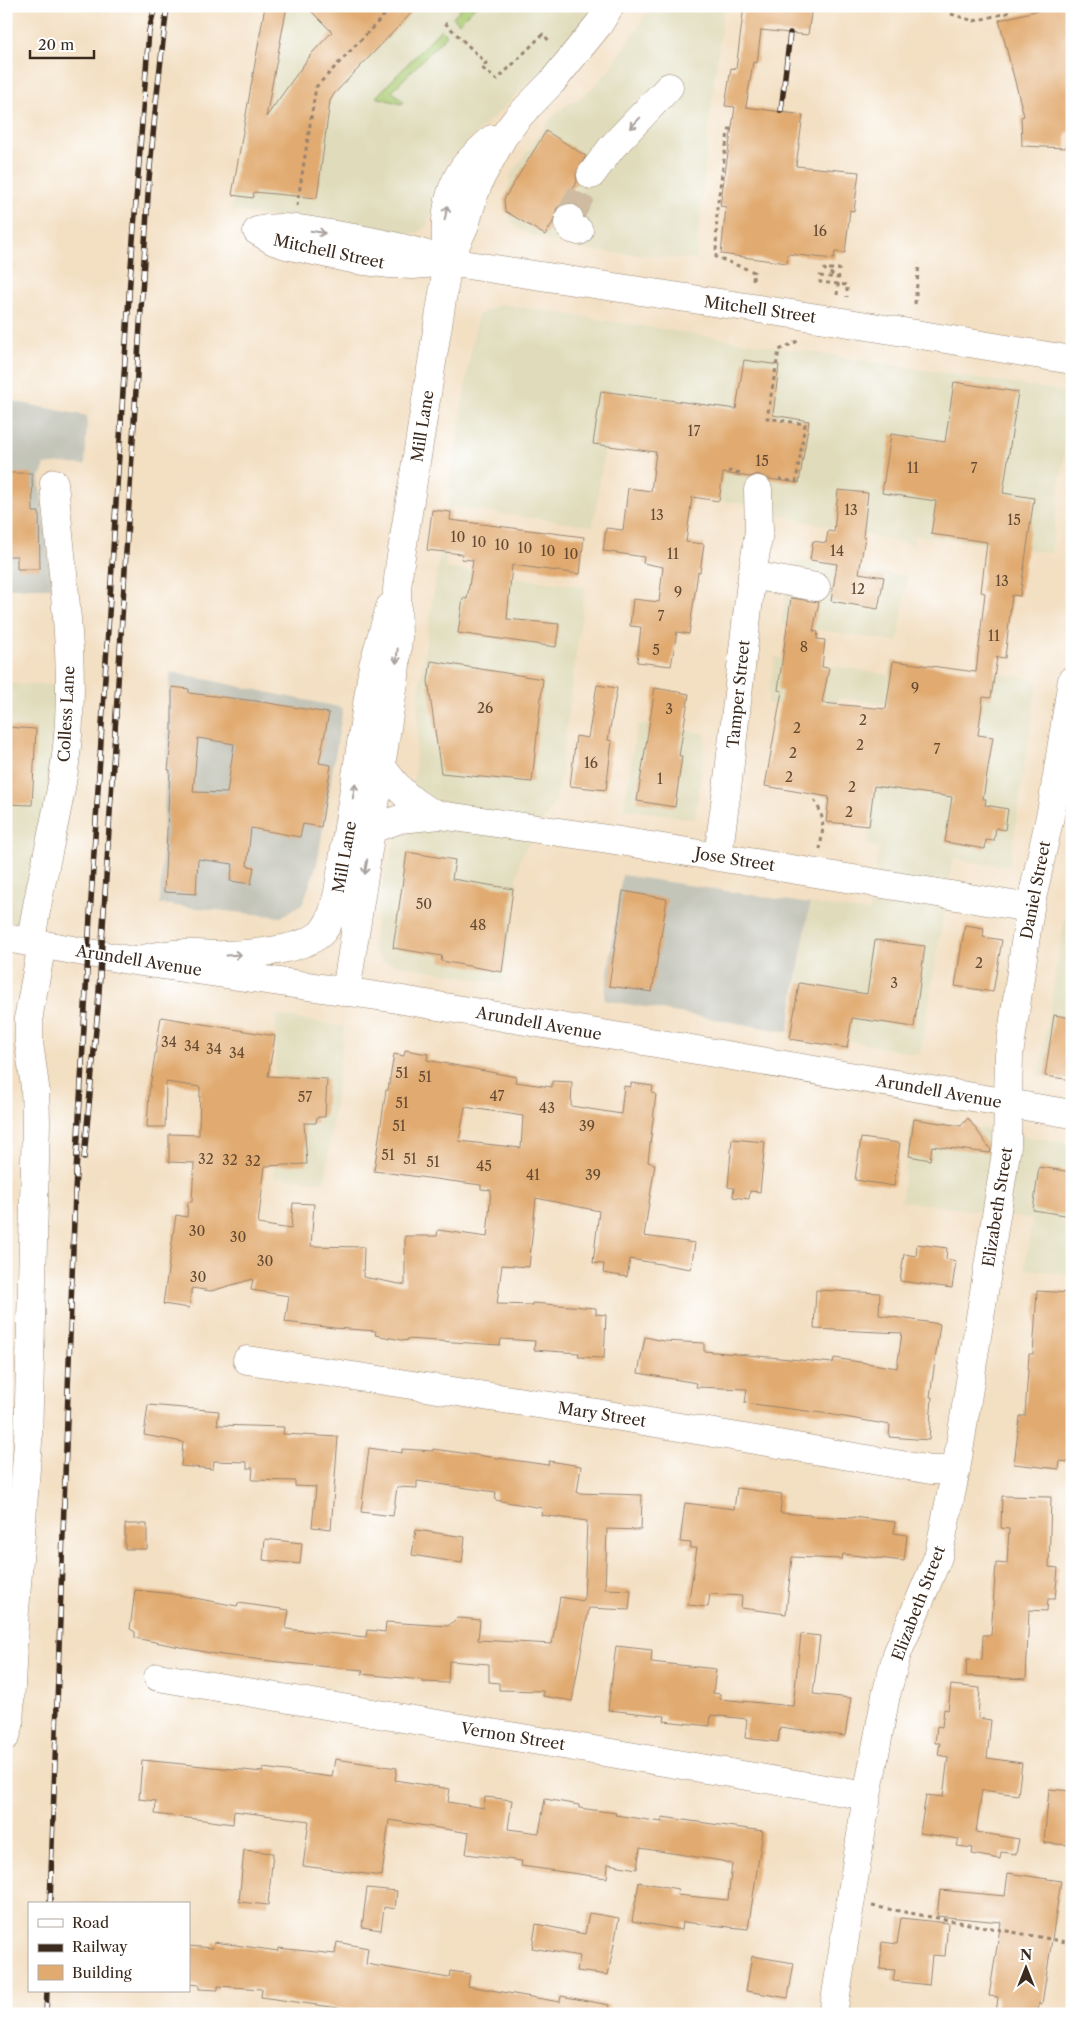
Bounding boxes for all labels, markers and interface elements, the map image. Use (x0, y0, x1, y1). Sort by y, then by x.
scale bar (30, 28, 94, 60)
text: 20 m (38, 35, 74, 54)
one-way arrow (629, 116, 641, 129)
one-way arrow (442, 206, 452, 222)
house number: 16 (813, 222, 827, 240)
one-way arrow (309, 228, 325, 238)
street label: Mitchell Street (272, 229, 387, 273)
street label: Mitchell Street (703, 291, 818, 327)
street label: Mill Lane (406, 389, 438, 463)
house number: 17 (688, 422, 700, 440)
house number: 15 (755, 452, 769, 470)
house number: 11 (907, 459, 919, 477)
house number: 7 (971, 459, 978, 477)
house number: 13 (844, 501, 858, 519)
house number: 13 (650, 506, 664, 524)
house number: 15 (1007, 511, 1021, 529)
house number: 10 (451, 528, 465, 546)
house number: 10 (472, 533, 486, 551)
house number: 10 (495, 536, 509, 554)
house number: 10 (518, 539, 532, 557)
house number: 10 (541, 542, 555, 560)
house number: 14 (830, 542, 844, 560)
house number: 10 (564, 545, 578, 563)
house number: 11 (667, 545, 679, 563)
house number: 13 (995, 572, 1009, 590)
house number: 12 (851, 580, 865, 598)
house number: 9 (674, 583, 682, 601)
house number: 7 (658, 607, 665, 625)
house number: 11 (988, 627, 1000, 645)
house number: 8 (800, 638, 808, 656)
street label: Tamper Street (722, 639, 754, 749)
house number: 5 (652, 641, 660, 659)
one-way arrow (392, 648, 401, 664)
street label: Colless Lane (53, 665, 79, 763)
house number: 9 (911, 679, 919, 697)
house number: 26 (477, 699, 493, 717)
house number: 3 (665, 700, 673, 718)
house number: 2 (859, 711, 867, 729)
house number: 2 (793, 719, 801, 737)
house number: 2 (856, 736, 864, 754)
house number: 7 (934, 740, 941, 758)
house number: 2 (789, 744, 797, 762)
house number: 16 (584, 754, 598, 772)
house number: 2 (785, 768, 793, 786)
house number: 1 (657, 770, 663, 788)
house number: 2 (848, 778, 856, 796)
one-way arrow (350, 784, 360, 800)
house number: 2 (845, 803, 853, 821)
street label: Mill Lane (328, 819, 360, 895)
street label: Daniel Street (1016, 839, 1054, 941)
street label: Jose Street (691, 842, 777, 875)
one-way arrow (361, 859, 371, 875)
house number: 50 (416, 895, 432, 913)
house number: 48 (470, 916, 486, 934)
street label: Arundell Avenue (74, 940, 203, 980)
one-way arrow (226, 950, 242, 959)
house number: 2 (975, 954, 983, 972)
house number: 3 (890, 974, 898, 992)
street label: Arundell Avenue (474, 1002, 603, 1044)
house number: 34 (161, 1033, 177, 1051)
house number: 34 (184, 1037, 200, 1055)
house number: 34 (206, 1040, 222, 1058)
house number: 34 (229, 1044, 245, 1062)
house number: 51 (395, 1064, 409, 1082)
house number: 51 (418, 1068, 432, 1086)
street label: Arundell Avenue (874, 1070, 1003, 1112)
house number: 47 (490, 1087, 505, 1105)
house number: 57 (298, 1088, 312, 1106)
house number: 51 (395, 1094, 409, 1112)
house number: 43 (539, 1099, 555, 1117)
house number: 51 (392, 1117, 406, 1135)
house number: 39 (579, 1117, 595, 1135)
street label: Elizabeth Street (978, 1145, 1016, 1268)
house number: 51 (381, 1146, 395, 1164)
house number: 32 (198, 1150, 214, 1168)
house number: 51 (403, 1150, 417, 1168)
house number: 32 (222, 1151, 238, 1169)
house number: 32 (245, 1152, 261, 1170)
house number: 51 (426, 1153, 440, 1171)
house number: 45 (476, 1157, 492, 1175)
house number: 41 (526, 1166, 540, 1184)
house number: 39 (585, 1166, 601, 1184)
house number: 30 (189, 1222, 205, 1240)
house number: 30 (230, 1228, 246, 1246)
house number: 30 (257, 1252, 273, 1270)
house number: 30 (190, 1268, 206, 1286)
street label: Mary Street (556, 1397, 648, 1431)
street label: Elizabeth Street (887, 1543, 949, 1663)
street label: Vernon Street (458, 1718, 567, 1754)
legend (28, 1902, 190, 1992)
text: Road (72, 1913, 109, 1932)
text: Railway (72, 1937, 128, 1956)
north arrow (1000, 1942, 1050, 1992)
text: N (1020, 1946, 1032, 1964)
text: Building (72, 1963, 132, 1982)

